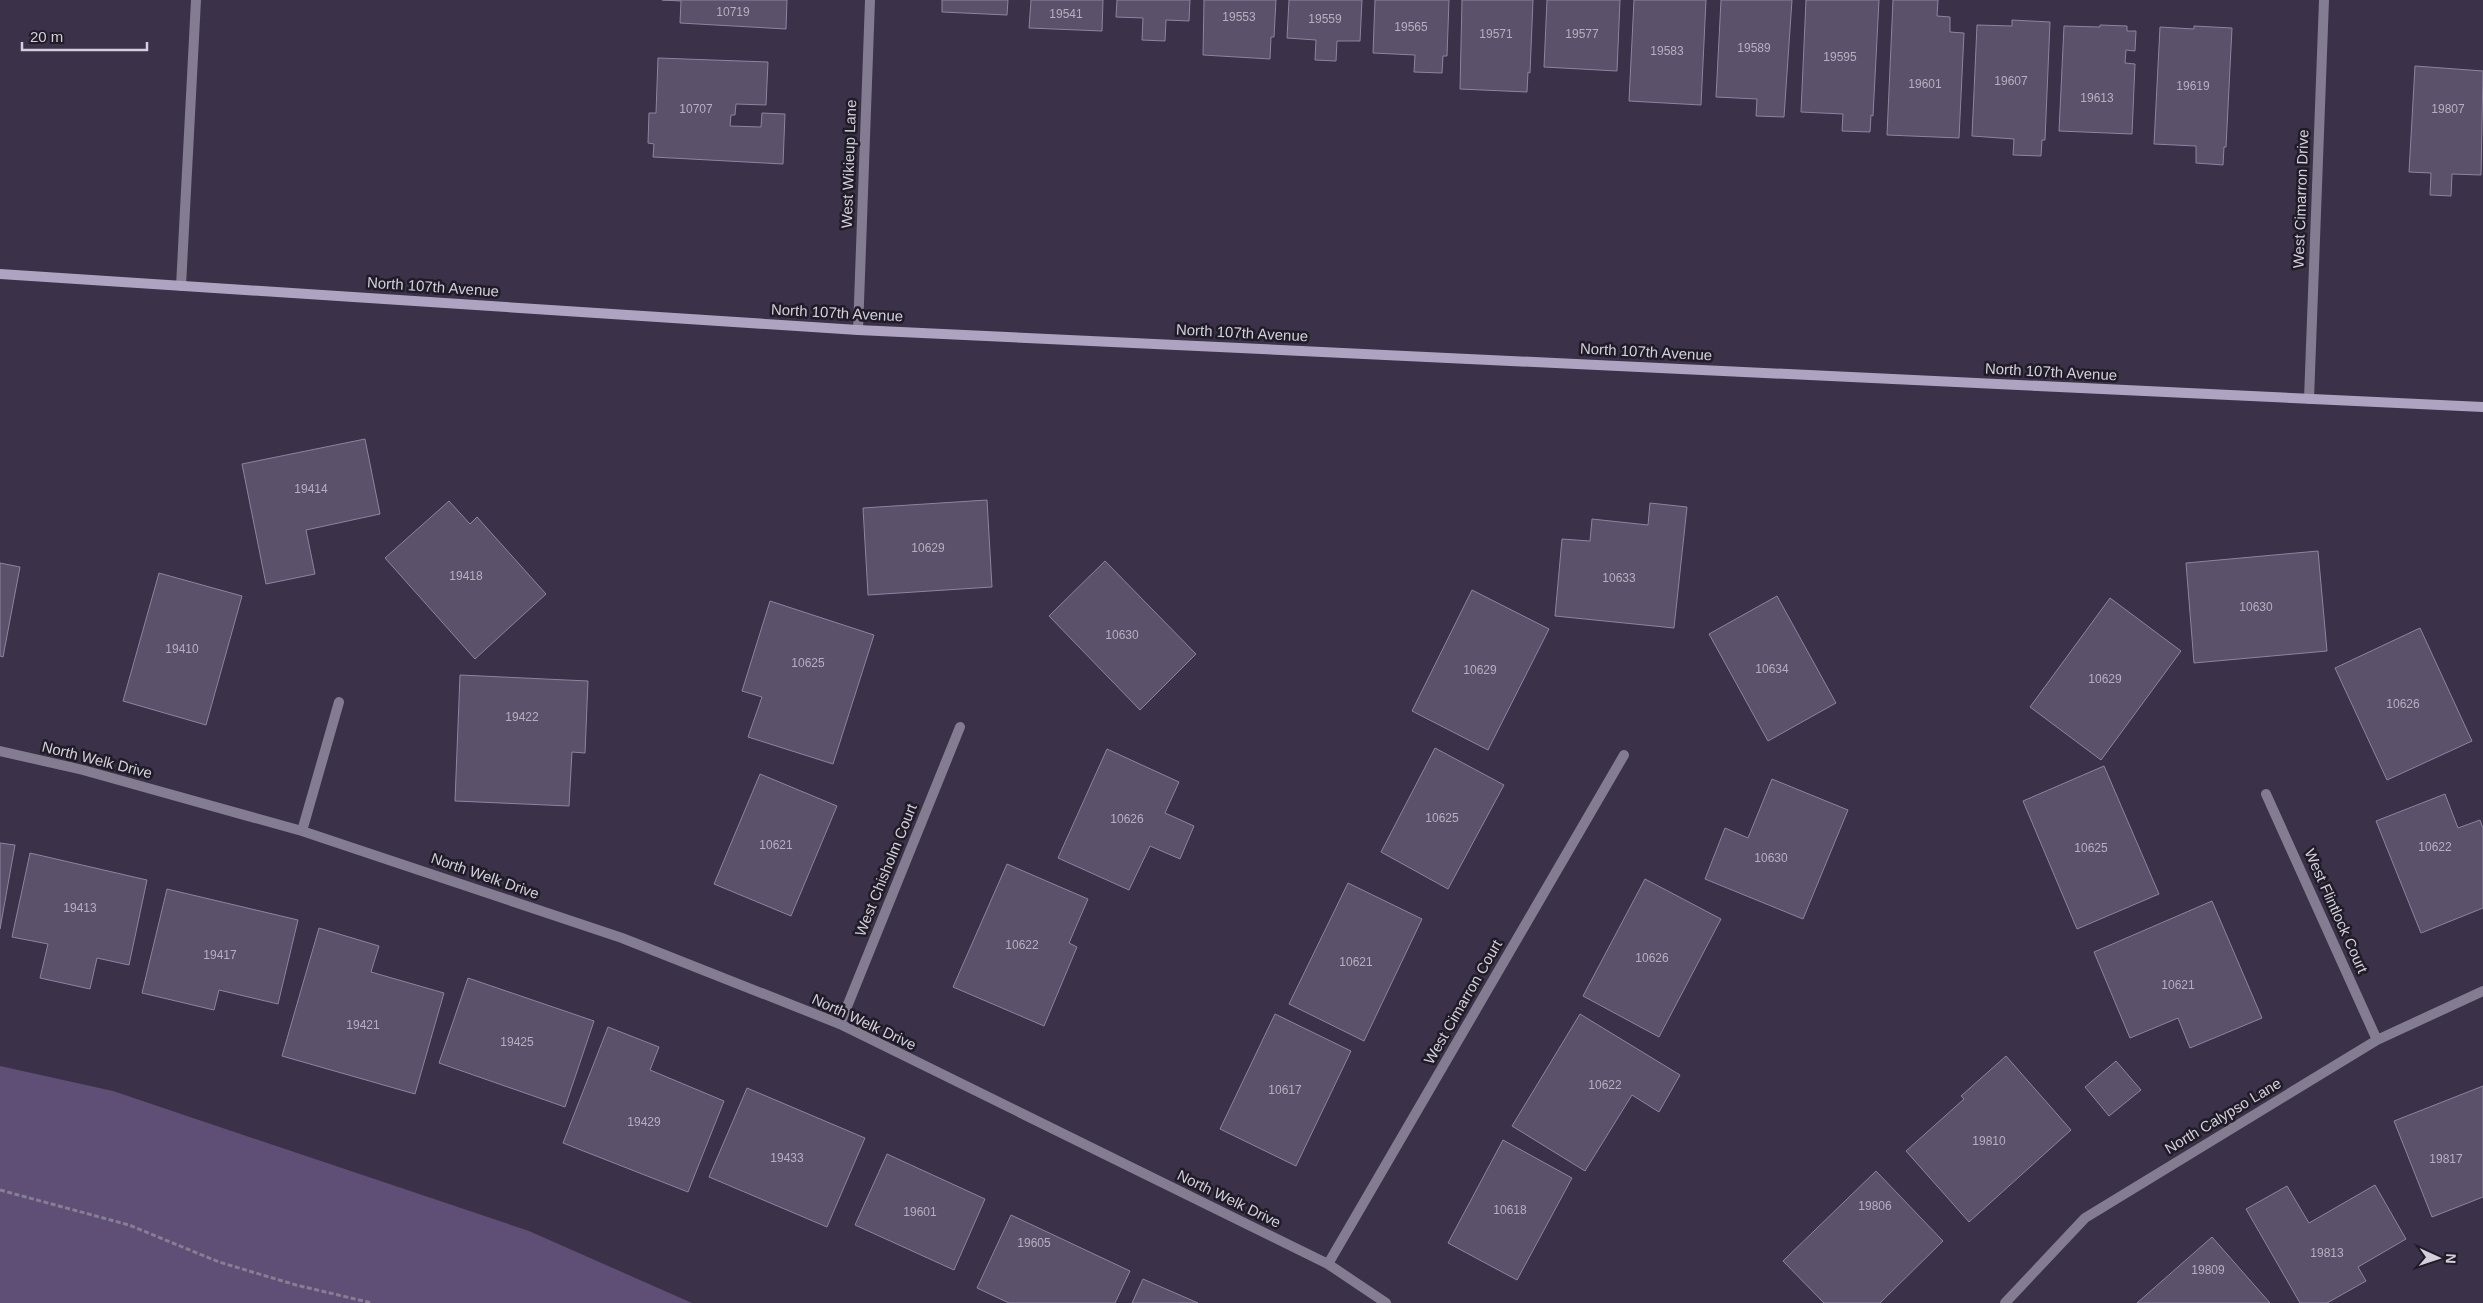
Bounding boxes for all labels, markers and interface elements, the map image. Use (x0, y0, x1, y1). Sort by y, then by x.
house number: 10719 (716, 5, 750, 19)
house number: 19541 (1049, 7, 1083, 21)
house number: 19553 (1222, 10, 1256, 24)
house number: 19559 (1308, 12, 1342, 26)
scale bar (22, 20, 148, 52)
house number: 19565 (1394, 20, 1428, 34)
house number: 19571 (1479, 27, 1513, 41)
house number: 19577 (1565, 27, 1599, 41)
text: 20 m (30, 28, 63, 45)
house number: 19589 (1737, 41, 1771, 55)
house number: 19583 (1650, 44, 1684, 58)
house number: 19595 (1823, 50, 1857, 64)
house number: 19607 (1994, 74, 2028, 88)
house number: 19601 (1908, 77, 1942, 91)
house number: 19619 (2176, 79, 2210, 93)
house number: 19613 (2080, 91, 2114, 105)
street label: West Wikieup Lane (838, 99, 859, 229)
house number: 10707 (679, 102, 713, 116)
house number: 19807 (2431, 102, 2465, 116)
street label: West Cimarron Drive (2290, 129, 2311, 269)
street label: North 107th Avenue (366, 273, 500, 300)
street label: North 107th Avenue (771, 301, 904, 324)
street label: North 107th Avenue (1176, 321, 1309, 344)
street label: North 107th Avenue (1580, 340, 1713, 363)
street label: North 107th Avenue (1985, 360, 2118, 383)
house number: 19414 (294, 482, 328, 496)
house number: 10629 (911, 541, 945, 555)
house number: 19418 (449, 569, 483, 583)
house number: 10633 (1602, 571, 1636, 585)
house number: 10630 (2239, 600, 2273, 614)
house number: 10630 (1105, 628, 1139, 642)
house number: 19410 (165, 642, 199, 656)
house number: 10625 (791, 656, 825, 670)
house number: 10634 (1755, 662, 1789, 676)
house number: 10629 (1463, 663, 1497, 677)
house number: 10629 (2088, 672, 2122, 686)
house number: 10626 (2386, 697, 2420, 711)
house number: 19422 (505, 710, 539, 724)
street label: North Welk Drive (40, 738, 154, 781)
street label: West Chisholm Court (851, 800, 920, 939)
house number: 10625 (1425, 811, 1459, 825)
house number: 10626 (1110, 812, 1144, 826)
house number: 10621 (759, 838, 793, 852)
house number: 10622 (2418, 840, 2452, 854)
house number: 10625 (2074, 841, 2108, 855)
street label: West Flintlock Court (2301, 846, 2372, 976)
street label: North Welk Drive (429, 849, 541, 902)
house number: 10630 (1754, 851, 1788, 865)
house number: 19413 (63, 901, 97, 915)
street label: West Cimarron Court (1420, 936, 1505, 1067)
house number: 10622 (1005, 938, 1039, 952)
house number: 19417 (203, 948, 237, 962)
house number: 10626 (1635, 951, 1669, 965)
house number: 10621 (1339, 955, 1373, 969)
house number: 10621 (2161, 978, 2195, 992)
street label: North Welk Drive (809, 990, 919, 1053)
house number: 19421 (346, 1018, 380, 1032)
house number: 19425 (500, 1035, 534, 1049)
street label: North Calypso Lane (2162, 1074, 2284, 1157)
house number: 10622 (1588, 1078, 1622, 1092)
house number: 10617 (1268, 1083, 1302, 1097)
house number: 19429 (627, 1115, 661, 1129)
house number: 19810 (1972, 1134, 2006, 1148)
house number: 19433 (770, 1151, 804, 1165)
house number: 19817 (2429, 1152, 2463, 1166)
street label: North Welk Drive (1175, 1166, 1284, 1231)
house number: 19806 (1858, 1199, 1892, 1213)
house number: 10618 (1493, 1203, 1527, 1217)
house number: 19601 (903, 1205, 937, 1219)
north arrow (2413, 1233, 2463, 1283)
house number: 19605 (1017, 1236, 1051, 1250)
house number: 19813 (2310, 1246, 2344, 1260)
text: N (2443, 1253, 2459, 1264)
house number: 19809 (2191, 1263, 2225, 1277)

